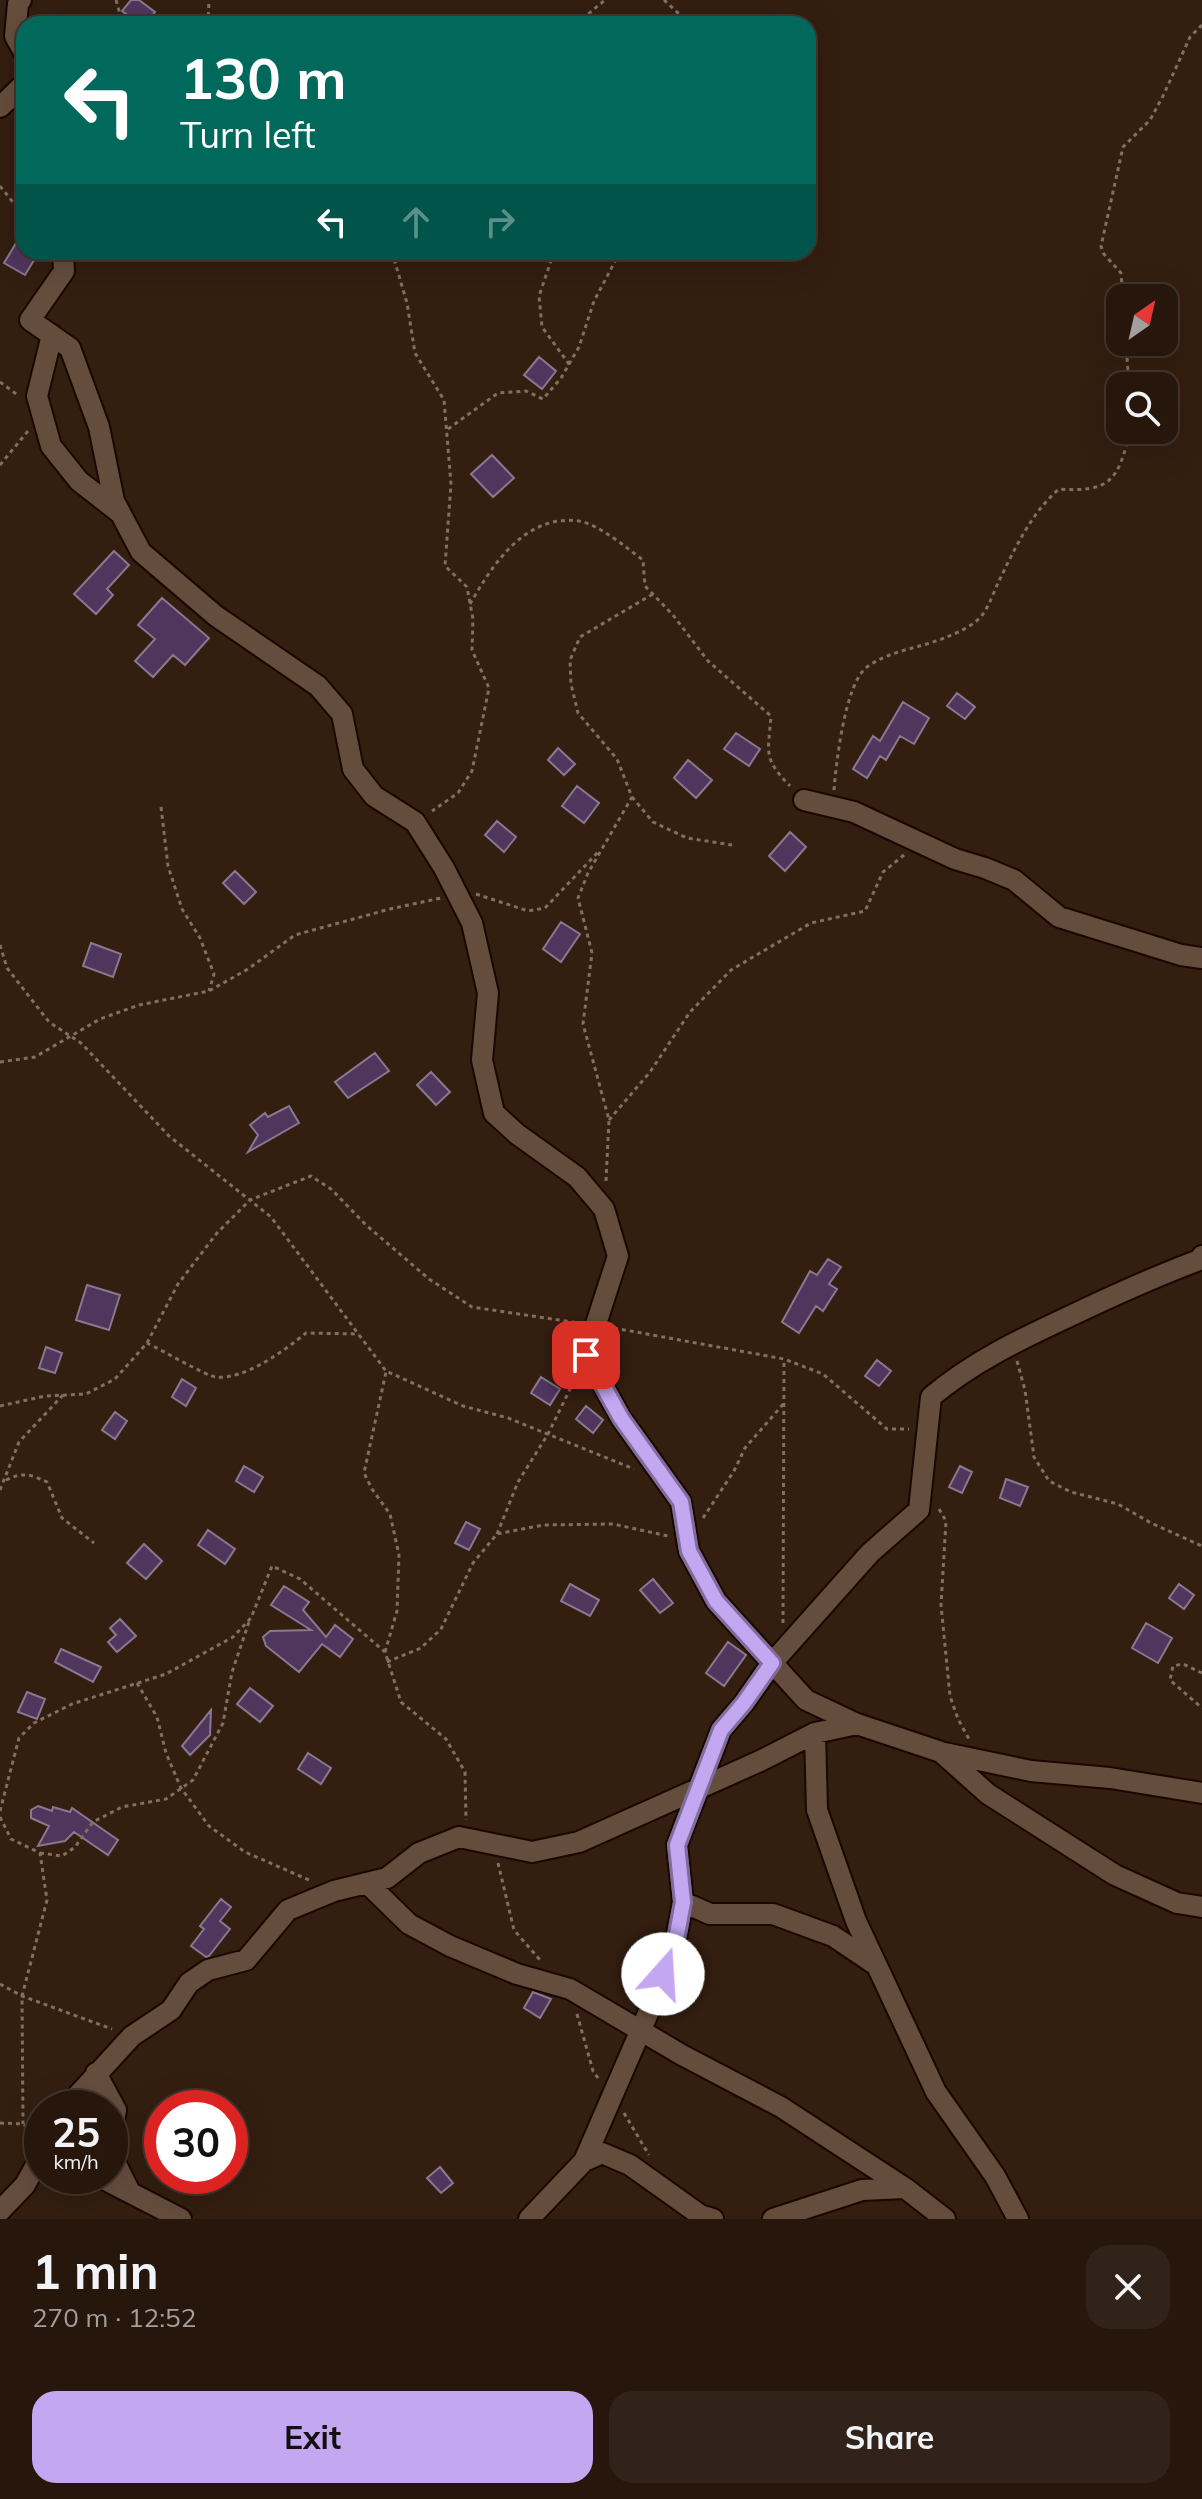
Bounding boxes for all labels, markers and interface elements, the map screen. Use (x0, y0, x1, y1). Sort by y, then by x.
text: 130 m (180, 43, 347, 113)
icon: left (48, 48, 152, 152)
text: Turn left (180, 112, 316, 157)
icon: left (310, 200, 354, 244)
icon: ahead (394, 200, 438, 244)
icon: right (478, 200, 522, 244)
north arrow (1106, 284, 1178, 356)
map controls (1106, 284, 1178, 444)
button: search (1106, 372, 1178, 444)
pin (552, 1321, 620, 1389)
icon: arrive (564, 1333, 608, 1377)
position arrow (621, 1932, 705, 2016)
speed limit sign: 30 (144, 2090, 248, 2194)
text: 25 (52, 2107, 100, 2157)
text: km/h (53, 2149, 99, 2174)
text: 1 min (32, 2241, 159, 2301)
button: close (1086, 2245, 1170, 2329)
text: 270 m · 12:52 (32, 2301, 196, 2334)
button: Exit (32, 2391, 593, 2483)
button: Share (609, 2391, 1170, 2483)

